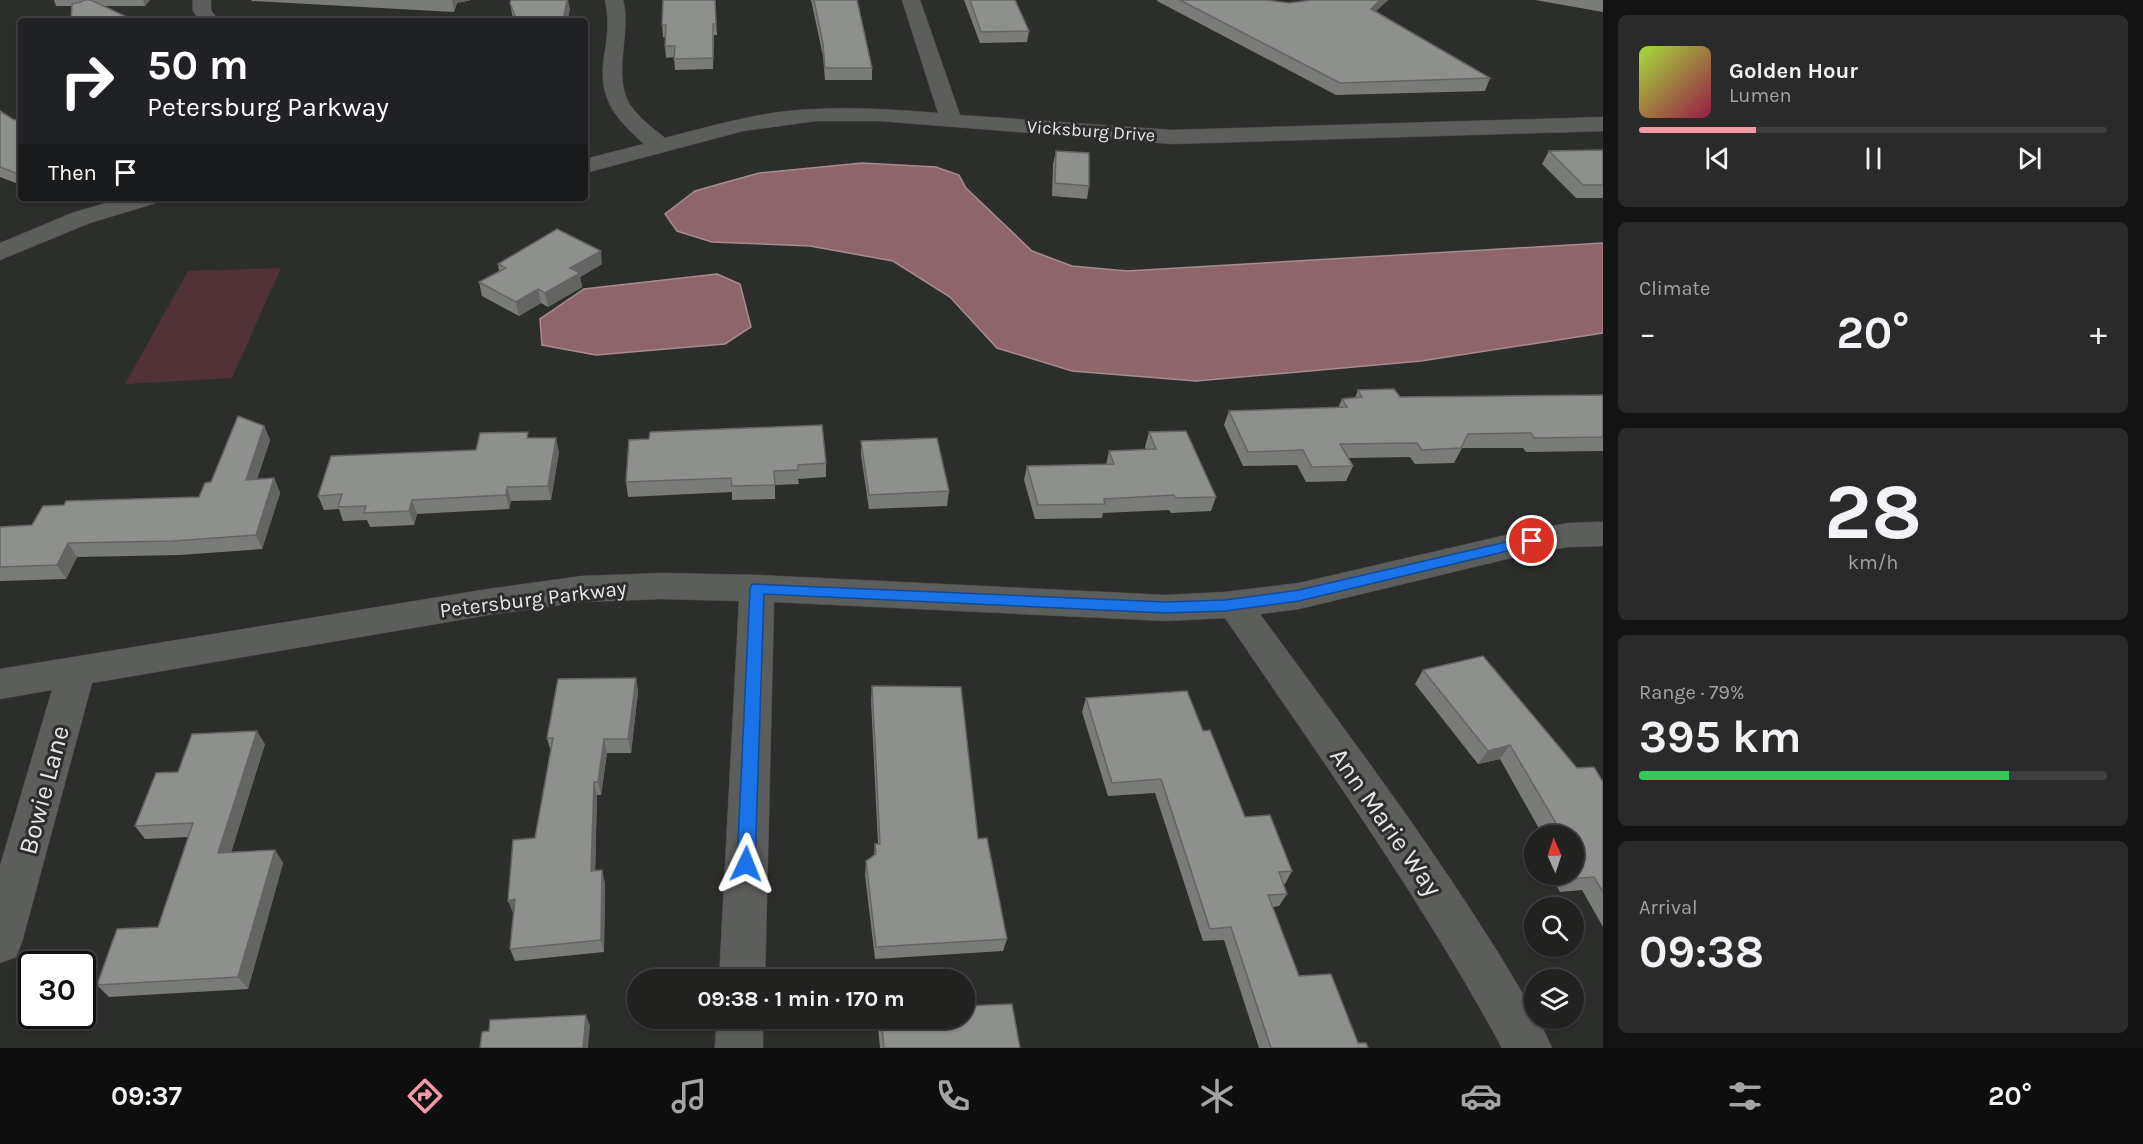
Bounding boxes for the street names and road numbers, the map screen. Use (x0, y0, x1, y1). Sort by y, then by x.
street label: Vicksburg Drive (1026, 116, 1156, 146)
street label: Petersburg Parkway (438, 576, 628, 622)
street label: Bowie Lane (12, 722, 76, 858)
street label: Ann Marie Way (1323, 742, 1449, 902)

